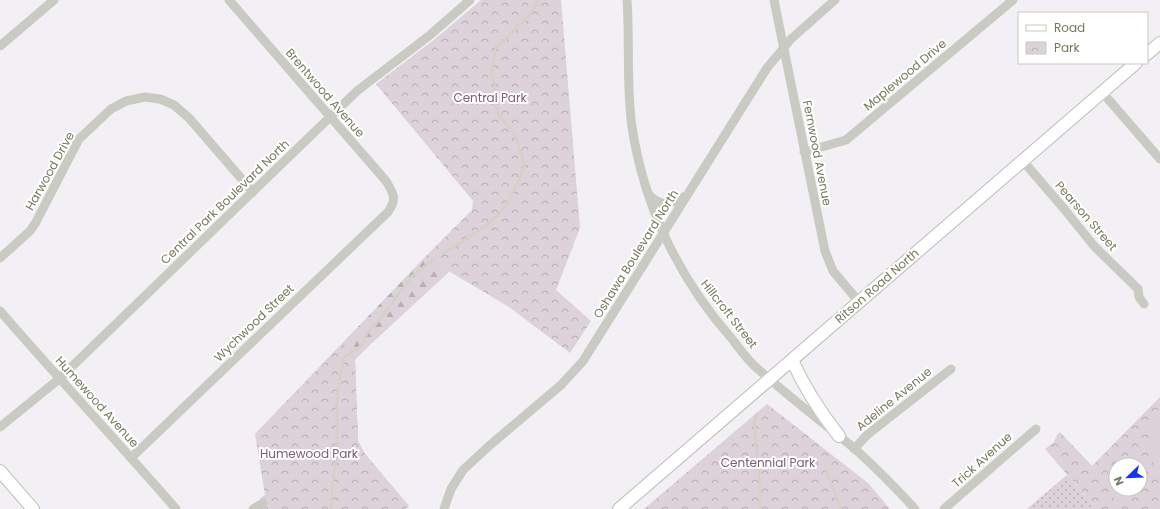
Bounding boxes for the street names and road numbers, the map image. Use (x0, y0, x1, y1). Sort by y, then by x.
street label: Maplewood Drive (860, 35, 950, 114)
street label: Brentwood Avenue (282, 44, 369, 141)
street label: Fernwood Avenue (799, 99, 836, 207)
street label: Harwood Drive (21, 128, 78, 213)
street label: Central Park Boulevard North (157, 136, 293, 268)
street label: Pearson Street (1051, 177, 1121, 254)
street label: Oshawa Boulevard North (589, 186, 682, 321)
street label: Ritson Road North (831, 244, 922, 327)
street label: Hillcroft Street (697, 276, 762, 352)
street label: Wychwood Street (210, 280, 297, 365)
street label: Humewood Avenue (52, 352, 143, 451)
street label: Adeline Avenue (852, 363, 935, 434)
street label: Trick Avenue (948, 428, 1015, 491)

